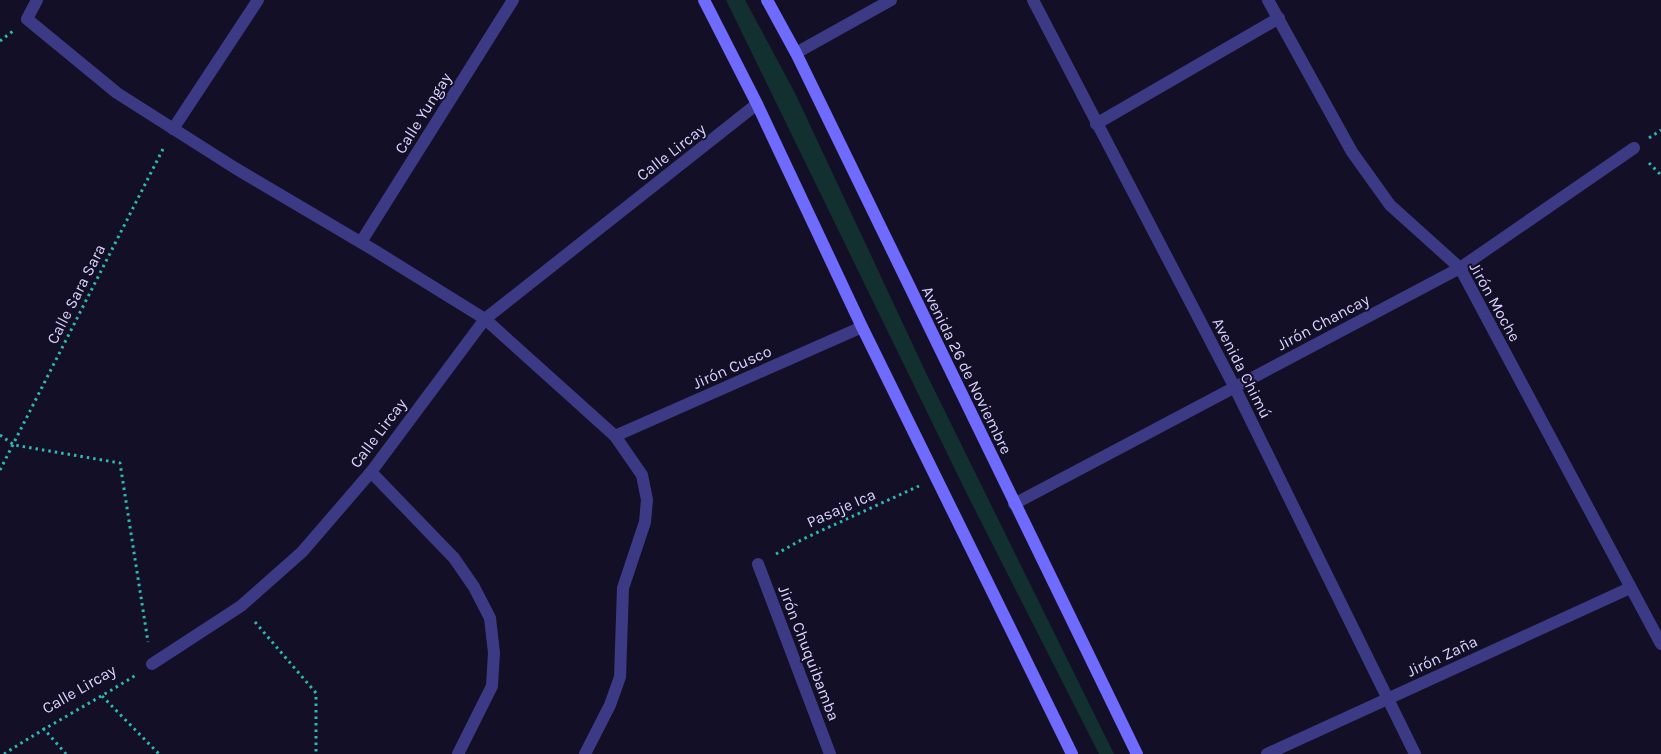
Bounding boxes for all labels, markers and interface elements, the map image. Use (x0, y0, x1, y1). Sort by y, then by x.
street label: Calle Yungay (391, 69, 456, 157)
street label: Calle Lircay (633, 119, 710, 185)
street label: Calle Sara Sara (43, 241, 109, 347)
street label: Jirón Moche (1465, 259, 1525, 345)
street label: Avenida 26 de Noviembre (918, 283, 1016, 457)
street label: Jirón Chancay (1274, 289, 1373, 354)
street label: Avenida Chimú (1208, 314, 1276, 422)
street label: Jirón Cusco (690, 341, 774, 393)
street label: Calle Lircay (346, 394, 411, 472)
street label: Pasaje Ica (804, 484, 878, 532)
street label: Jirón Chuquibamba (774, 583, 844, 723)
street label: Jirón Zaña (1404, 631, 1480, 681)
street label: Calle Lircay (39, 660, 120, 718)

